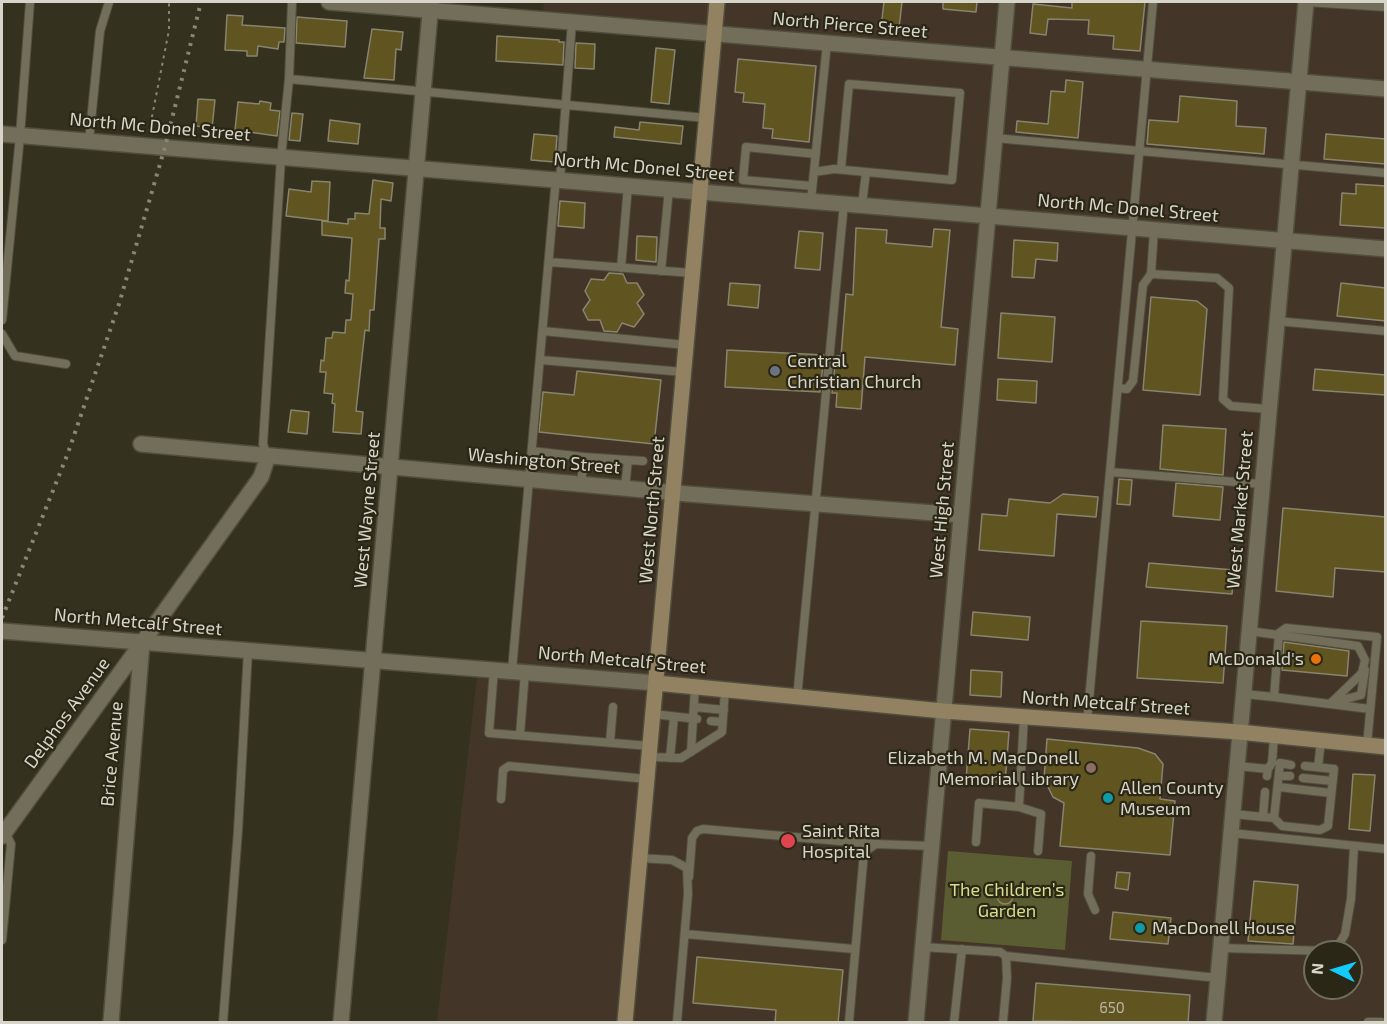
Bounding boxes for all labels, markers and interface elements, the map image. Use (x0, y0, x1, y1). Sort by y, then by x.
street label: North Pierce Street (772, 7, 928, 43)
street label: North Mc Donel Street (69, 108, 251, 146)
street label: North Mc Donel Street (553, 148, 735, 186)
street label: North Mc Donel Street (1037, 189, 1219, 227)
place label: Central Christian Church (787, 350, 921, 392)
marker: Central Christian Church (768, 364, 782, 378)
street label: West Market Street (1222, 430, 1258, 590)
street label: West Wayne Street (349, 431, 385, 589)
street label: West North Street (635, 435, 669, 585)
street label: West High Street (925, 441, 959, 579)
street label: Washington Street (467, 444, 621, 478)
street label: North Metcalf Street (53, 604, 223, 640)
street label: North Metcalf Street (537, 642, 707, 678)
place label: McDonald's (1208, 648, 1304, 670)
marker: McDonald's (1309, 652, 1323, 666)
street label: Delphos Avenue (20, 653, 114, 773)
street label: North Metcalf Street (1021, 686, 1191, 720)
street label: Brice Avenue (97, 701, 127, 807)
place label: Elizabeth M. MacDonell Memorial Library (887, 747, 1079, 789)
marker: Elizabeth M. MacDonell Memorial Library (1084, 761, 1098, 775)
place label: Allen County Museum (1120, 777, 1224, 820)
marker: Allen County Museum (1101, 791, 1115, 805)
place label: Saint Rita Hospital (802, 820, 880, 862)
marker: Saint Rita Hospital (779, 832, 797, 850)
park label: The Children’s Garden (949, 879, 1065, 922)
place label: MacDonell House (1152, 917, 1295, 939)
marker: MacDonell House (1133, 921, 1147, 935)
north arrow (1303, 940, 1363, 1000)
text: N (1307, 962, 1327, 975)
house number: 650 (1099, 999, 1125, 1017)

